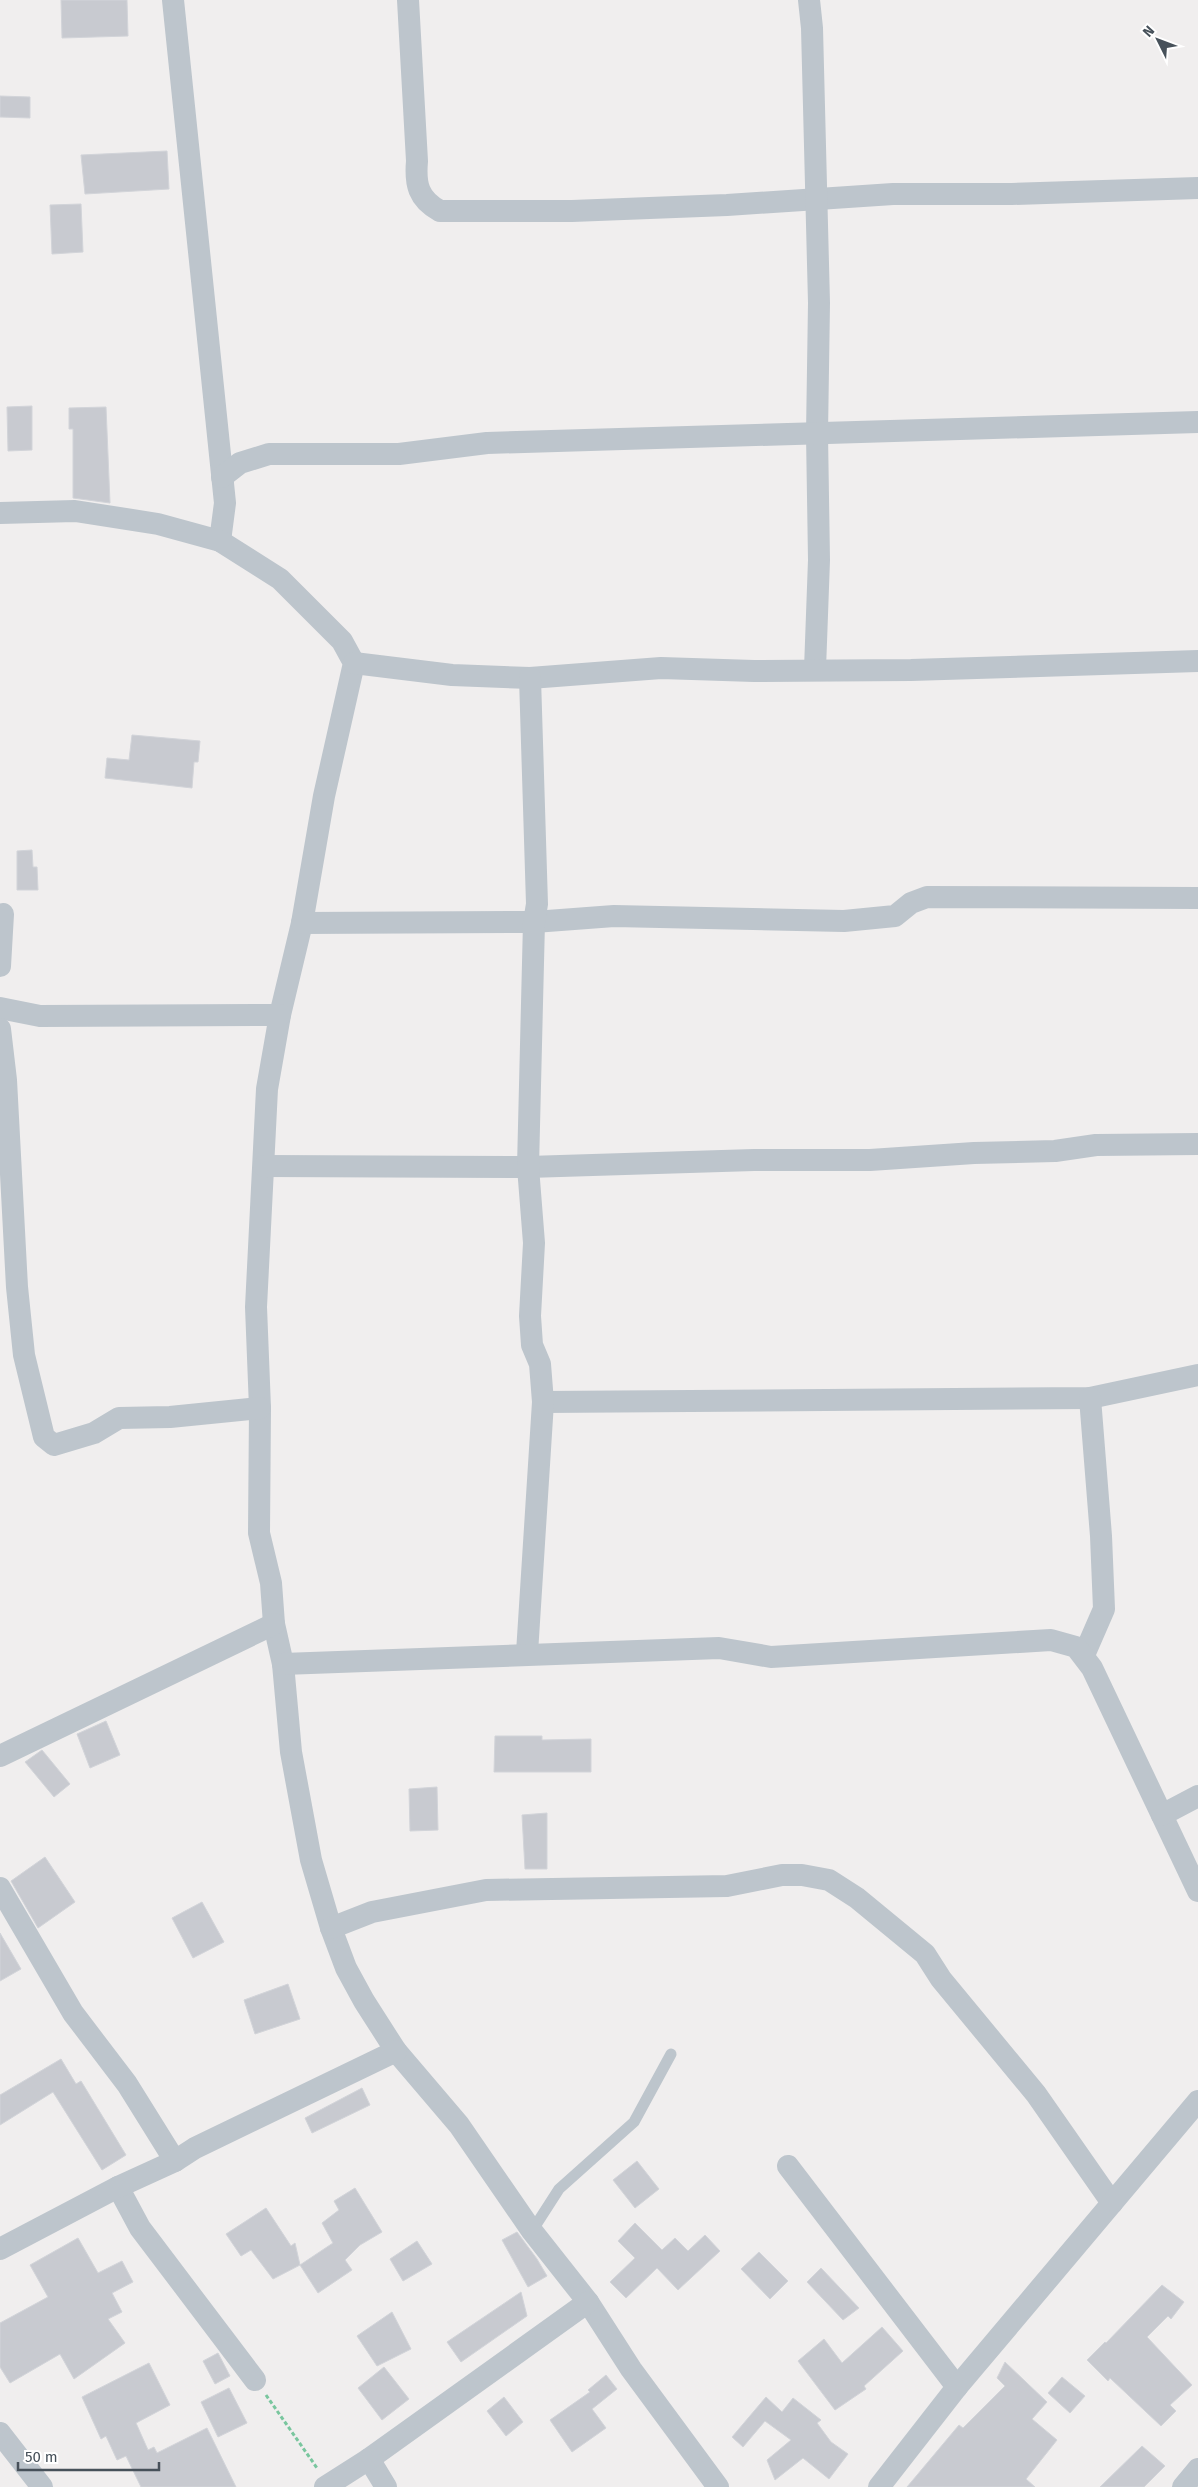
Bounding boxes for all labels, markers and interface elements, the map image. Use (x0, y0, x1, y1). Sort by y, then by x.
north arrow (1133, 15, 1183, 65)
text: N (1139, 22, 1158, 41)
scale bar (18, 2440, 159, 2472)
text: 50 m (25, 2448, 58, 2466)

